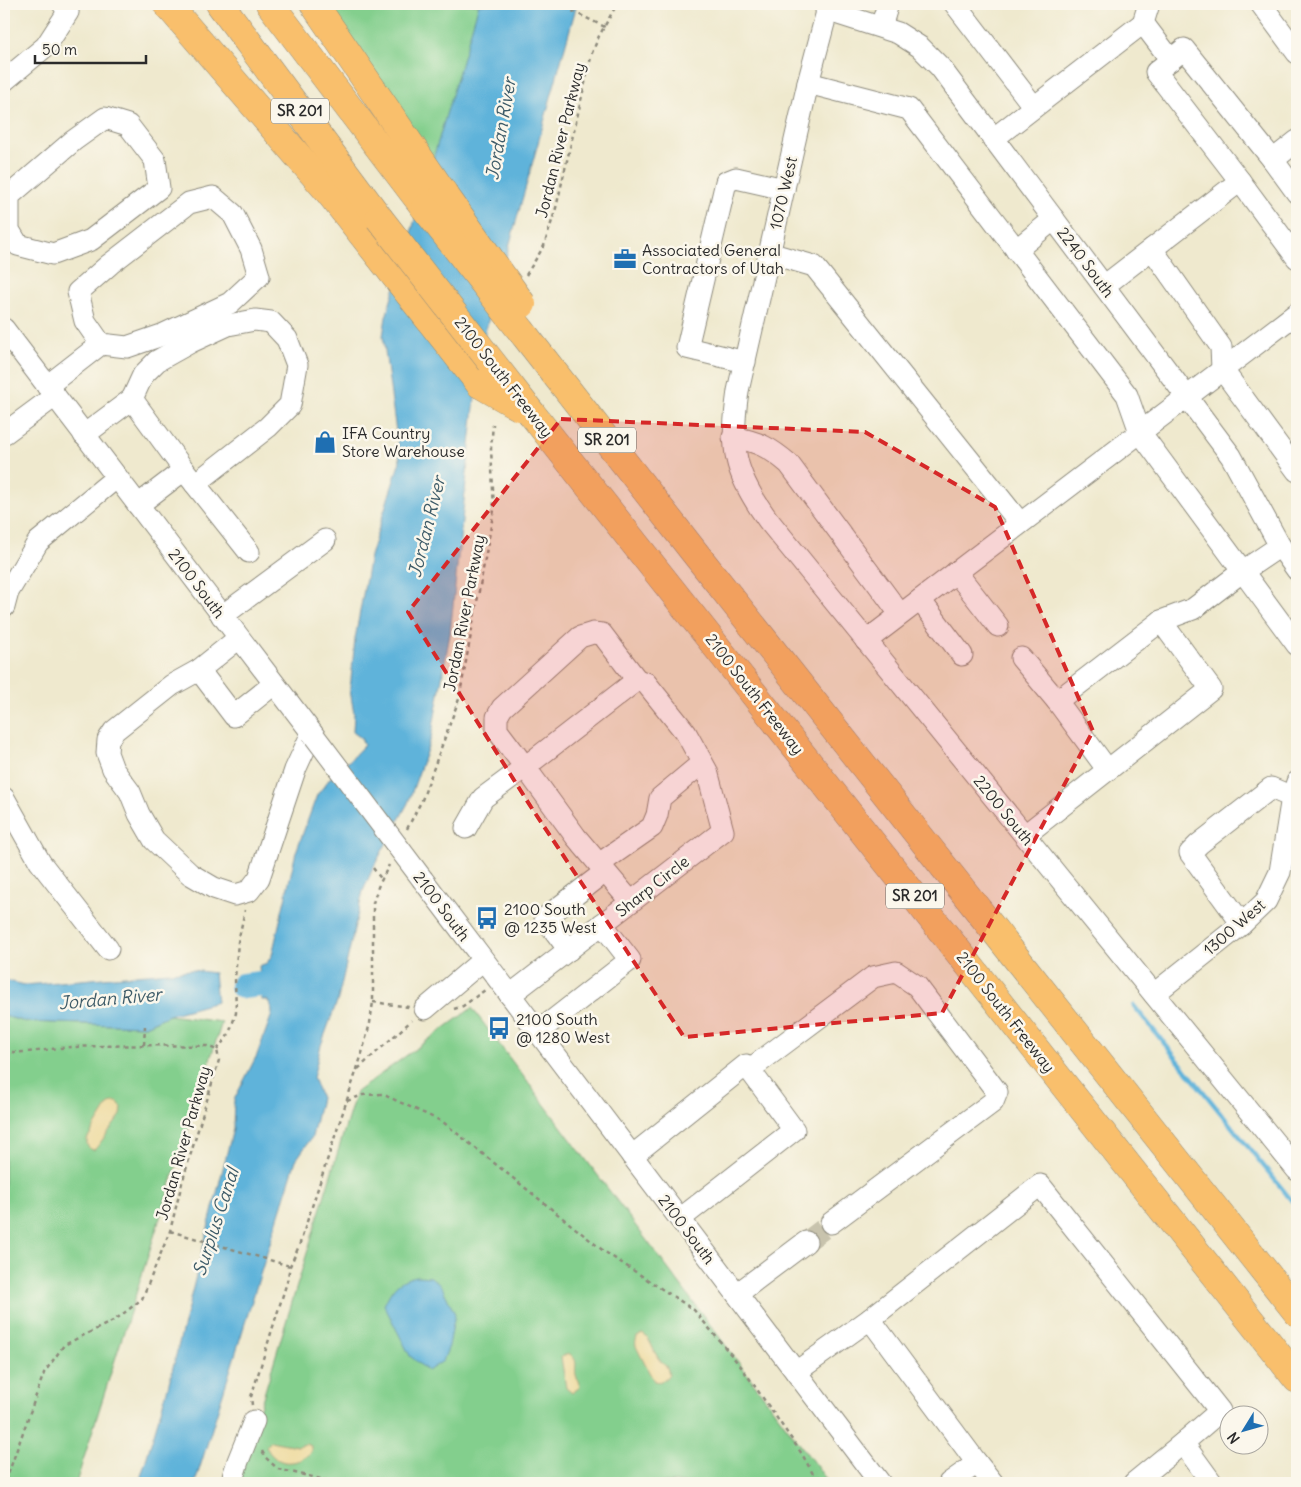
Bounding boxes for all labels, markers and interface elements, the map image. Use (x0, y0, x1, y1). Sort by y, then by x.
scale bar (35, 32, 146, 64)
text: 50 m (42, 40, 77, 59)
street label: Jordan River Parkway (531, 60, 589, 220)
water label: Jordan River (480, 73, 521, 182)
road number: SR 201 (271, 98, 329, 124)
street label: 1070 West (765, 154, 801, 231)
street label: 2240 South (1053, 223, 1119, 301)
place label: Associated General Contractors of Utah (642, 240, 784, 278)
office icon: Associated General Contractors of Utah (612, 246, 638, 272)
street label: 2100 South Freeway (451, 313, 557, 441)
place label: IFA Country Store Warehouse (342, 423, 465, 461)
road number: SR 201 (578, 428, 636, 452)
shop icon: IFA Country Store Warehouse (312, 429, 338, 455)
water label: Jordan River (403, 471, 451, 580)
street label: Jordan River Parkway (439, 533, 489, 693)
street label: 2100 South (164, 544, 230, 622)
street label: 2100 South Freeway (702, 630, 808, 758)
street label: 2200 South (970, 771, 1038, 849)
street label: Sharp Circle (611, 851, 693, 921)
street label: 2100 South (409, 867, 475, 945)
road number: SR 201 (886, 884, 944, 908)
street label: 1300 West (1199, 894, 1270, 959)
place label: 2100 South @ 1235 West (504, 899, 597, 937)
bus stop icon: 2100 South @ 1235 West (474, 905, 500, 931)
street label: 2100 South Freeway (953, 948, 1059, 1076)
water label: Jordan River (58, 982, 165, 1014)
place label: 2100 South @ 1280 West (516, 1009, 610, 1047)
bus stop icon: 2100 South @ 1280 West (486, 1015, 512, 1041)
street label: Jordan River Parkway (151, 1064, 215, 1222)
water label: Surplus Canal (187, 1162, 245, 1279)
street label: 2100 South (654, 1190, 720, 1268)
north arrow (1218, 1404, 1268, 1454)
text: N (1224, 1429, 1244, 1447)

